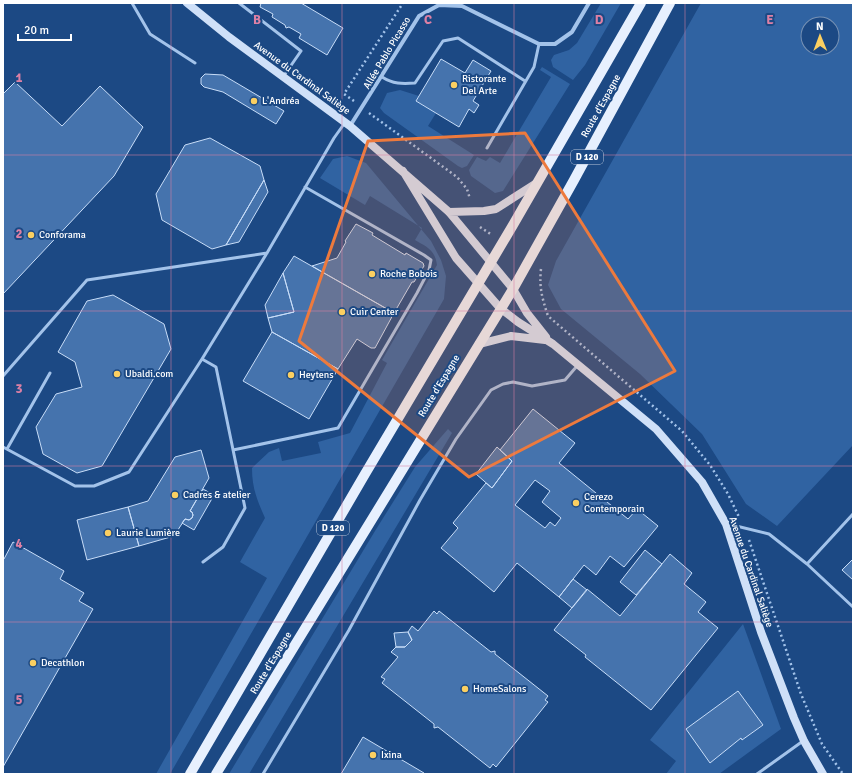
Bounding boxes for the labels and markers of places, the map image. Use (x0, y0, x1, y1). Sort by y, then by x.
place label: Ristorante Del Arte (462, 73, 506, 97)
marker: Ristorante Del Arte (449, 80, 459, 90)
place label: L'Andréa (262, 95, 300, 107)
marker: L'Andréa (249, 96, 259, 106)
place label: Conforama (39, 229, 86, 241)
marker: Conforama (26, 230, 36, 240)
place label: Roche Bobois (380, 268, 438, 280)
marker: Roche Bobois (367, 269, 377, 279)
place label: Cuir Center (350, 306, 399, 318)
marker: Cuir Center (337, 307, 347, 317)
place label: Ubaldi.com (125, 368, 173, 380)
marker: Ubaldi.com (112, 369, 122, 379)
place label: Heytens (299, 369, 334, 381)
marker: Heytens (286, 370, 296, 380)
place label: Cadres & atelier (183, 489, 251, 501)
marker: Cadres & atelier (170, 490, 180, 500)
place label: Cerezo Contemporain (584, 491, 644, 515)
marker: Cerezo Contemporain (571, 498, 581, 508)
place label: Laurie Lumière (116, 527, 180, 539)
marker: Laurie Lumière (103, 528, 113, 538)
place label: Decathlon (41, 657, 85, 669)
marker: Decathlon (28, 658, 38, 668)
place label: HomeSalons (473, 683, 527, 695)
marker: HomeSalons (460, 684, 470, 694)
place label: Ixina (381, 749, 402, 761)
marker: Ixina (368, 750, 378, 760)

